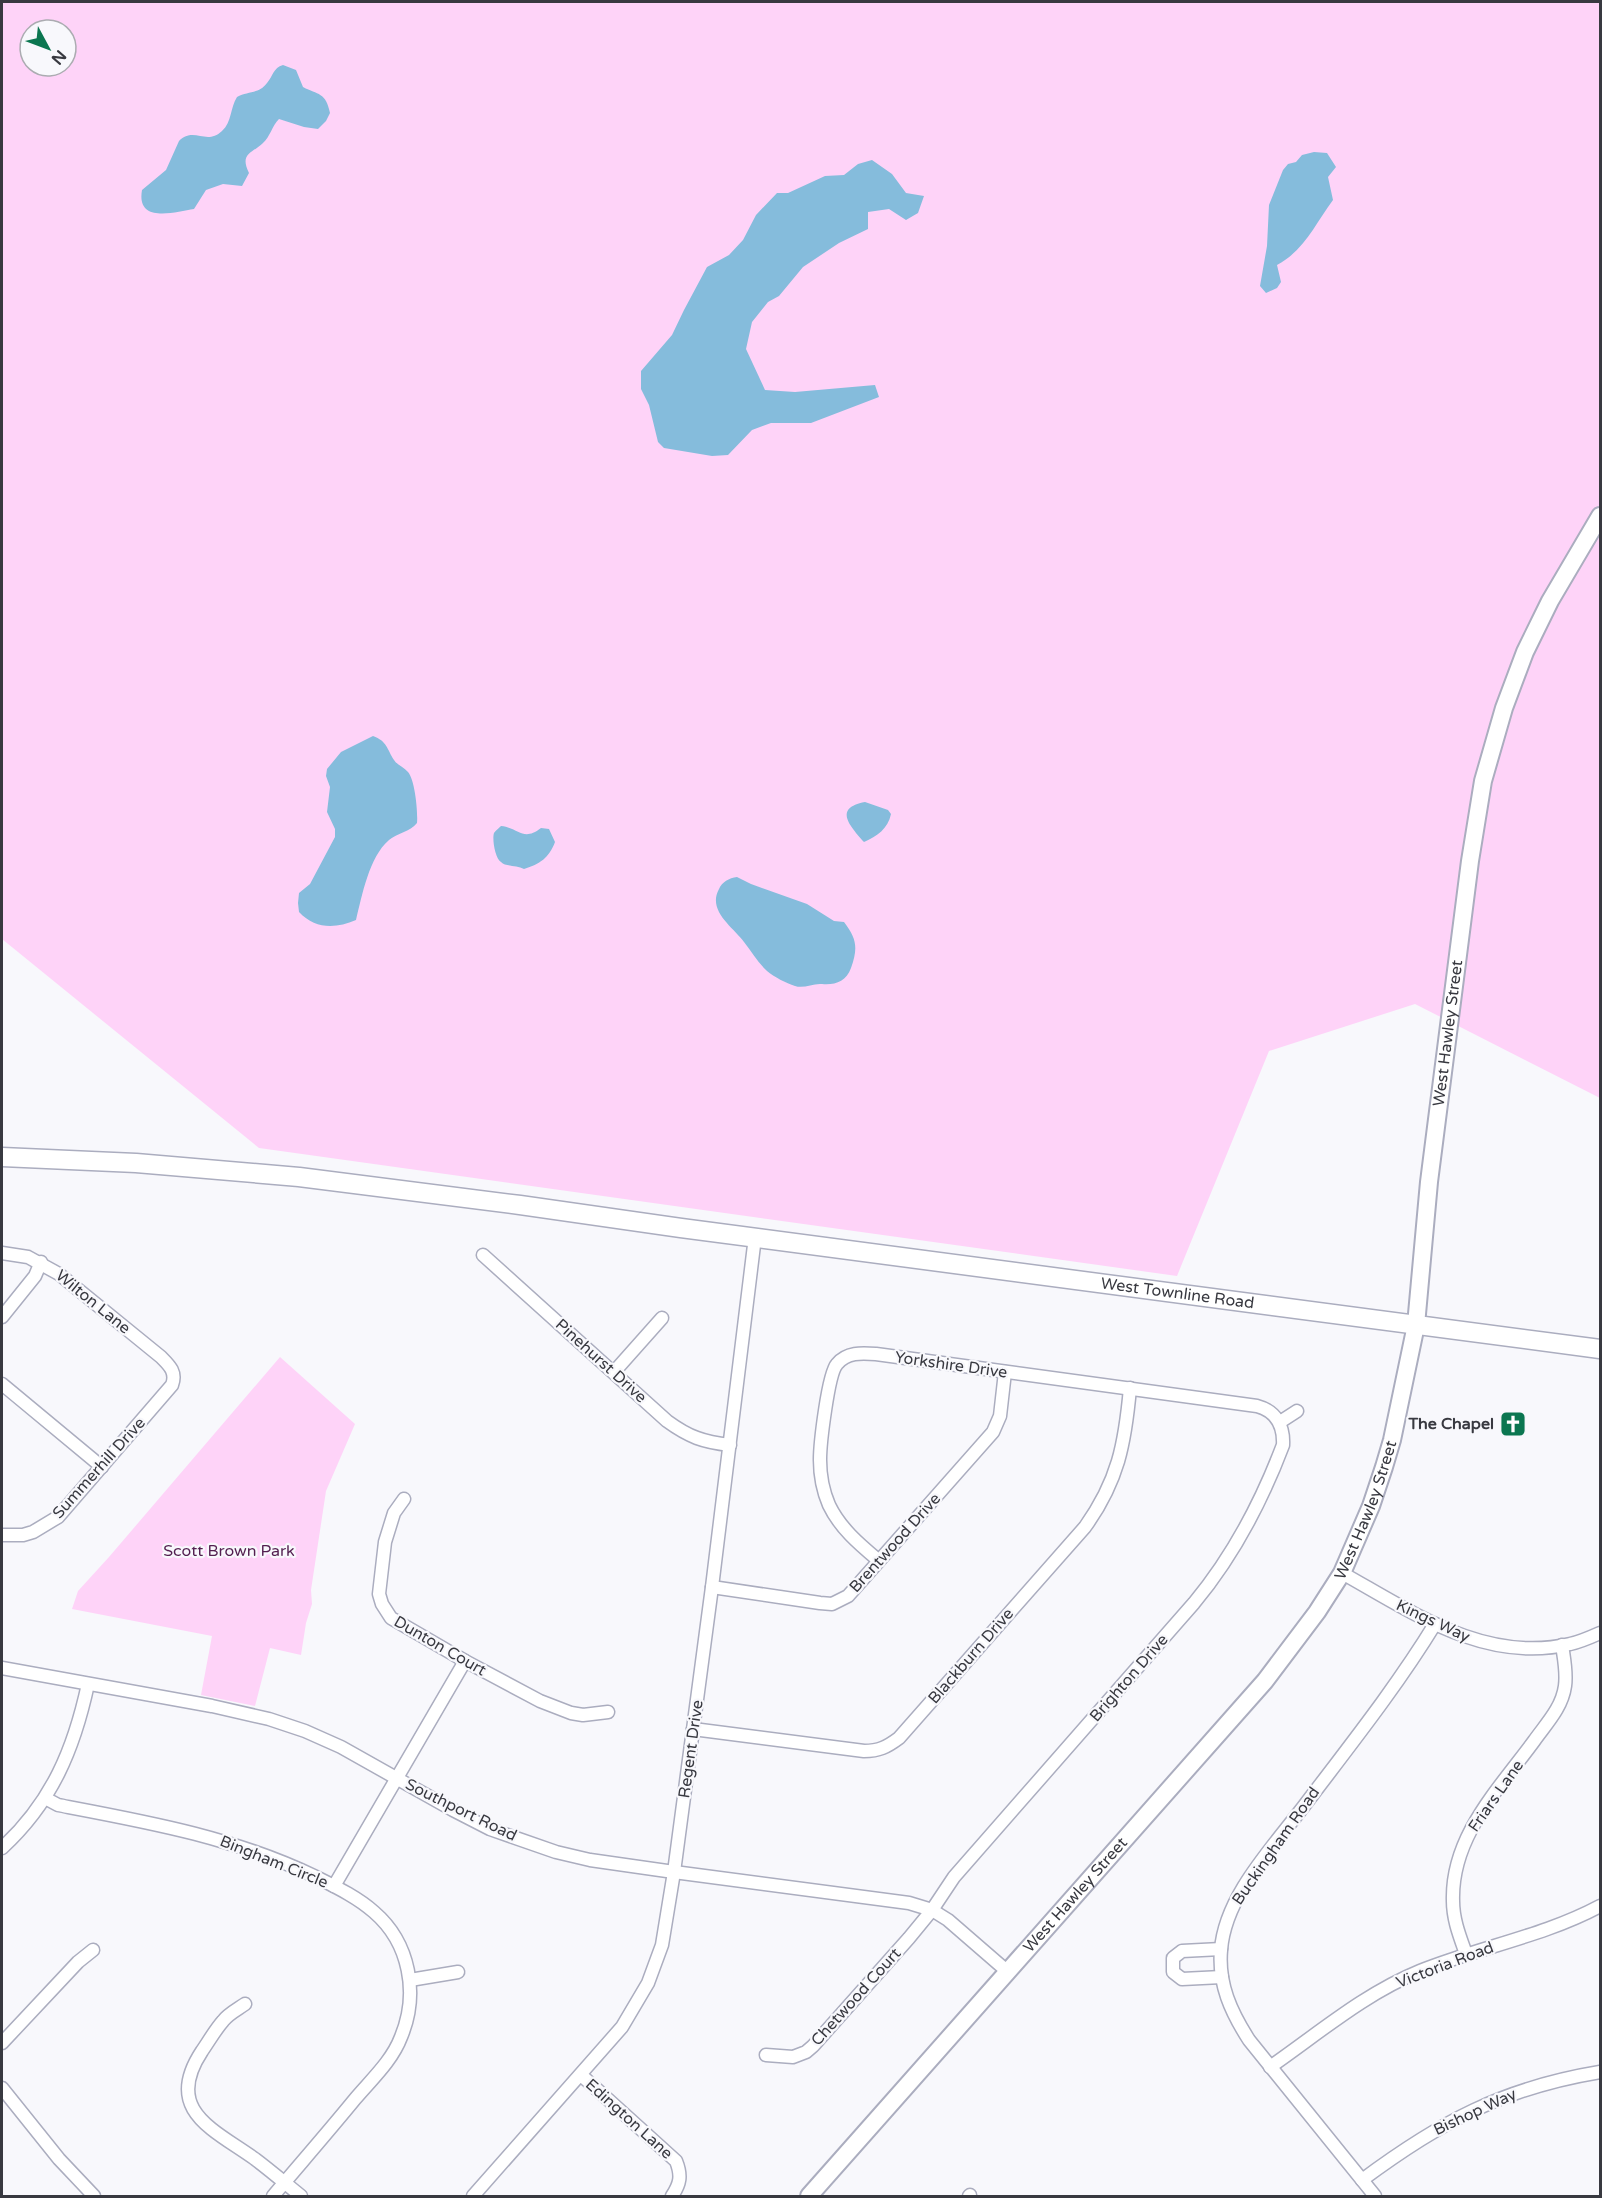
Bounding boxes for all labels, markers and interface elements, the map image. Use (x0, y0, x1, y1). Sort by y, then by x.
north arrow (18, 18, 78, 78)
text: N (47, 46, 70, 69)
street label: West Hawley Street (1429, 959, 1467, 1108)
street label: Wilton Lane (51, 1266, 135, 1338)
street label: West Townline Road (1100, 1273, 1255, 1313)
street label: Pinehurst Drive (551, 1315, 651, 1407)
street label: Yorkshire Drive (893, 1347, 1009, 1383)
church icon: The Chapel (1498, 1409, 1528, 1439)
street label: Summerhill Drive (48, 1413, 150, 1523)
place label: The Chapel (1407, 1414, 1494, 1434)
street label: West Hawley Street (1330, 1438, 1401, 1583)
street label: Brentwood Drive (845, 1489, 945, 1597)
park label: Scott Brown Park (163, 1541, 295, 1561)
street label: Kings Way (1393, 1595, 1474, 1647)
street label: Blackburn Drive (924, 1604, 1018, 1708)
street label: Dunton Court (390, 1611, 490, 1681)
street label: Brighton Drive (1085, 1630, 1173, 1726)
street label: Regent Drive (674, 1699, 708, 1799)
street label: Friars Lane (1464, 1756, 1528, 1836)
street label: Southport Road (402, 1774, 520, 1846)
street label: Buckingham Road (1228, 1783, 1324, 1909)
street label: Bingham Circle (217, 1831, 331, 1893)
street label: West Hawley Street (1019, 1833, 1132, 1957)
street label: Victoria Road (1393, 1937, 1497, 1993)
street label: Chetwood Court (807, 1944, 905, 2050)
street label: Edington Lane (581, 2075, 677, 2163)
street label: Bishop Way (1430, 2084, 1520, 2140)

